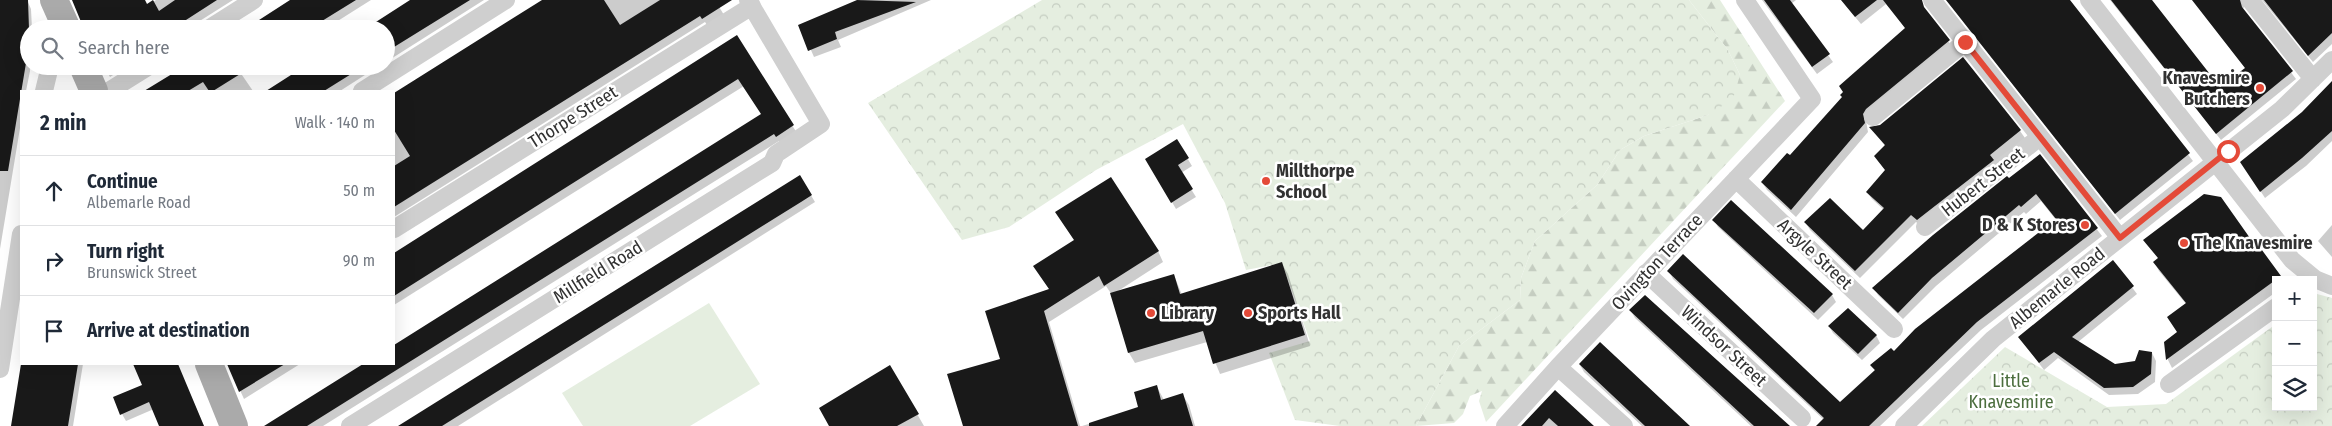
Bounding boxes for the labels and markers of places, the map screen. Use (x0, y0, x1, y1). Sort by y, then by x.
place label: Knavesmire Butchers (2163, 67, 2250, 110)
marker: Knavesmire Butchers (2254, 82, 2266, 94)
place label: Millthorpe School (1276, 160, 1354, 203)
marker: Millthorpe School (1260, 175, 1272, 187)
place label: D & K Stores (1982, 214, 2075, 236)
marker: D & K Stores (2079, 219, 2091, 231)
place label: The Knavesmire (2194, 232, 2313, 254)
marker: The Knavesmire (2178, 237, 2190, 249)
place label: Library (1161, 302, 1214, 324)
place label: Sports Hall (1258, 302, 1341, 324)
marker: Library (1145, 307, 1157, 319)
marker: Sports Hall (1242, 307, 1254, 319)

